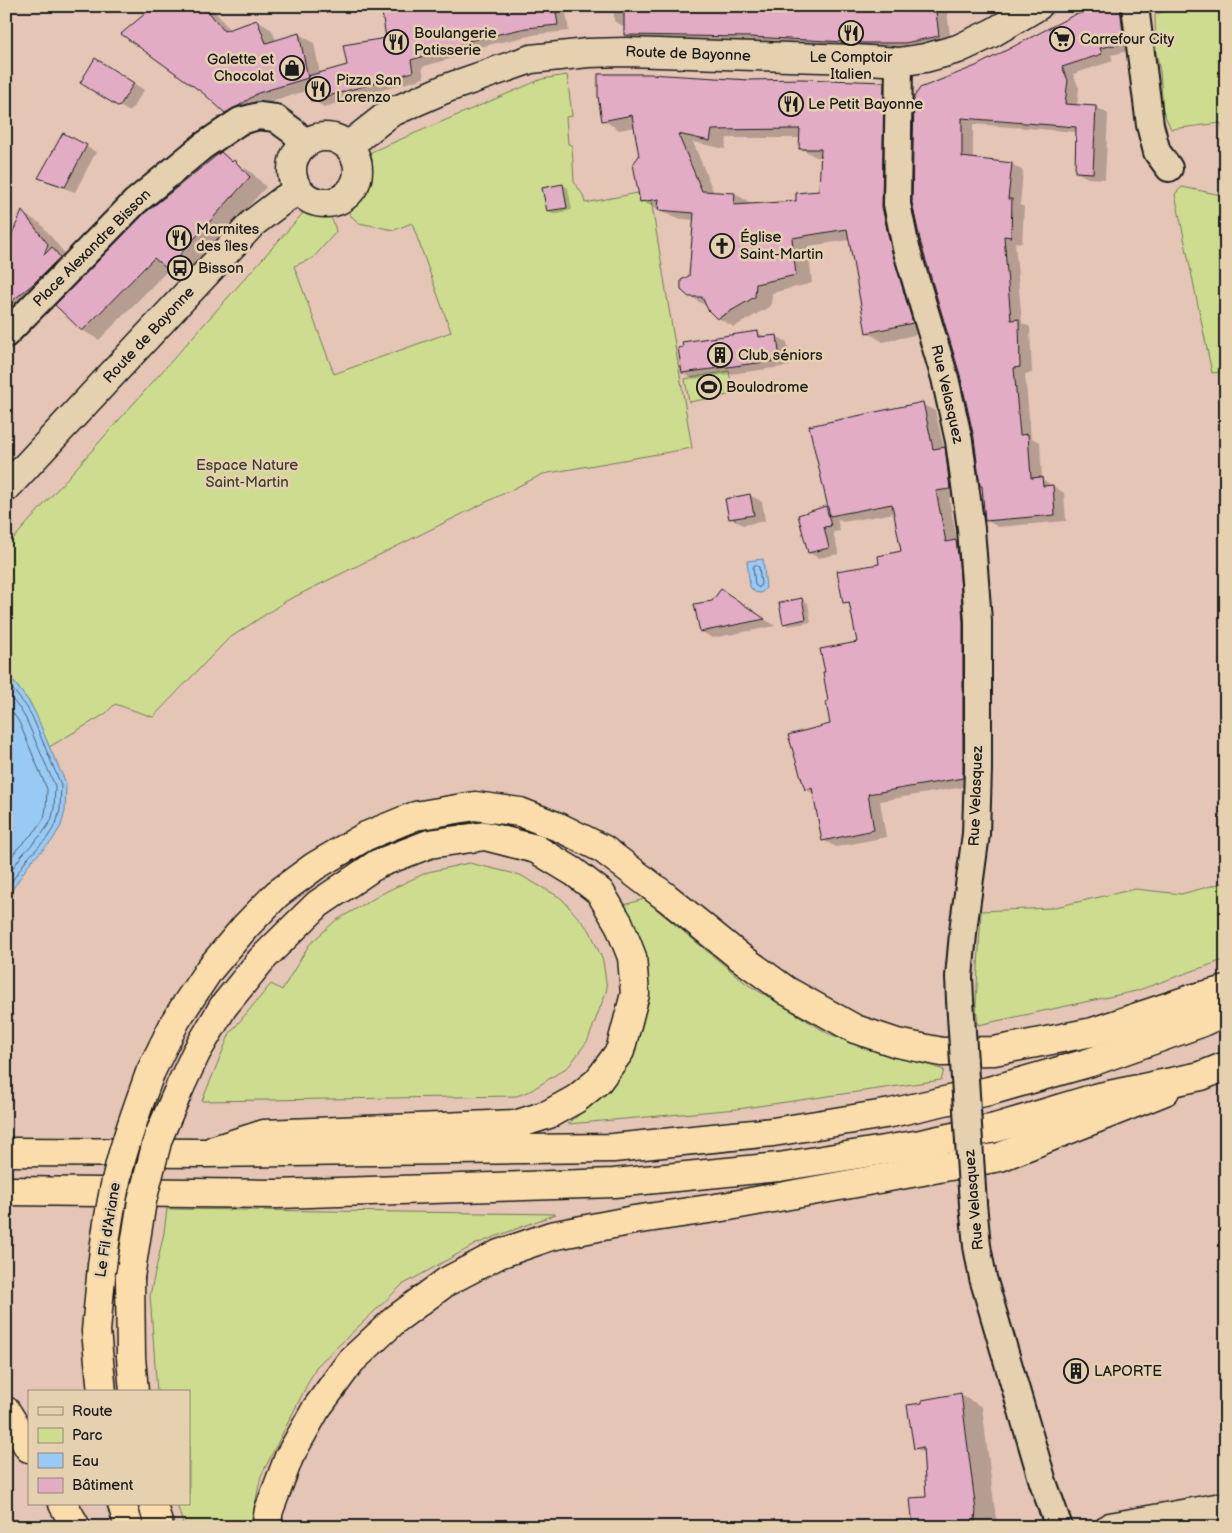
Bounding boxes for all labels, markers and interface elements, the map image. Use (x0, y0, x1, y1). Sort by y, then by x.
restaurant icon: Le Comptoir Italien (838, 20, 864, 46)
place label: Boulangerie Patisserie (414, 24, 497, 60)
supermarket icon: Carrefour City (1049, 26, 1075, 52)
restaurant icon: Boulangerie Patisserie (383, 29, 409, 55)
place label: Carrefour City (1080, 30, 1175, 49)
street label: Route de Bayonne (625, 42, 751, 66)
place label: Le Comptoir Italien (810, 48, 893, 84)
place label: Galette et Chocolat (207, 50, 274, 86)
shop icon: Galette et Chocolat (279, 55, 305, 81)
place label: Pizza San Lorenzo (336, 71, 401, 107)
restaurant icon: Pizza San Lorenzo (305, 76, 331, 102)
restaurant icon: Le Petit Bayonne (778, 91, 804, 117)
place label: Le Petit Bayonne (808, 95, 923, 114)
street label: Place Alexandre Bisson (29, 185, 155, 311)
place label: Marmites des îles (196, 220, 260, 256)
restaurant icon: Marmites des îles (166, 225, 192, 251)
place label: Église Saint-Martin (740, 228, 823, 264)
church icon: Église Saint-Martin (709, 233, 735, 259)
bus stop icon: Bisson (167, 255, 193, 281)
place label: Bisson (198, 259, 244, 278)
street label: Route de Bayonne (99, 283, 199, 387)
building icon: Club séniors (707, 342, 733, 368)
street label: Rue Velasquez (926, 343, 968, 446)
place label: Club séniors (738, 346, 823, 365)
sports icon: Boulodrome (696, 374, 722, 400)
place label: Boulodrome (726, 378, 808, 397)
park label: Espace Nature Saint-Martin (196, 456, 298, 492)
street label: Rue Velasquez (965, 744, 987, 847)
street label: Rue Velasquez (960, 1148, 988, 1251)
street label: Le Fil d'Ariane (91, 1181, 125, 1279)
building icon: LAPORTE (1063, 1358, 1089, 1384)
place label: LAPORTE (1094, 1362, 1162, 1381)
legend (28, 1390, 190, 1506)
text: Route (72, 1402, 113, 1421)
text: Parc (72, 1426, 102, 1445)
text: Eau (72, 1452, 99, 1471)
text: Bâtiment (72, 1476, 134, 1495)

